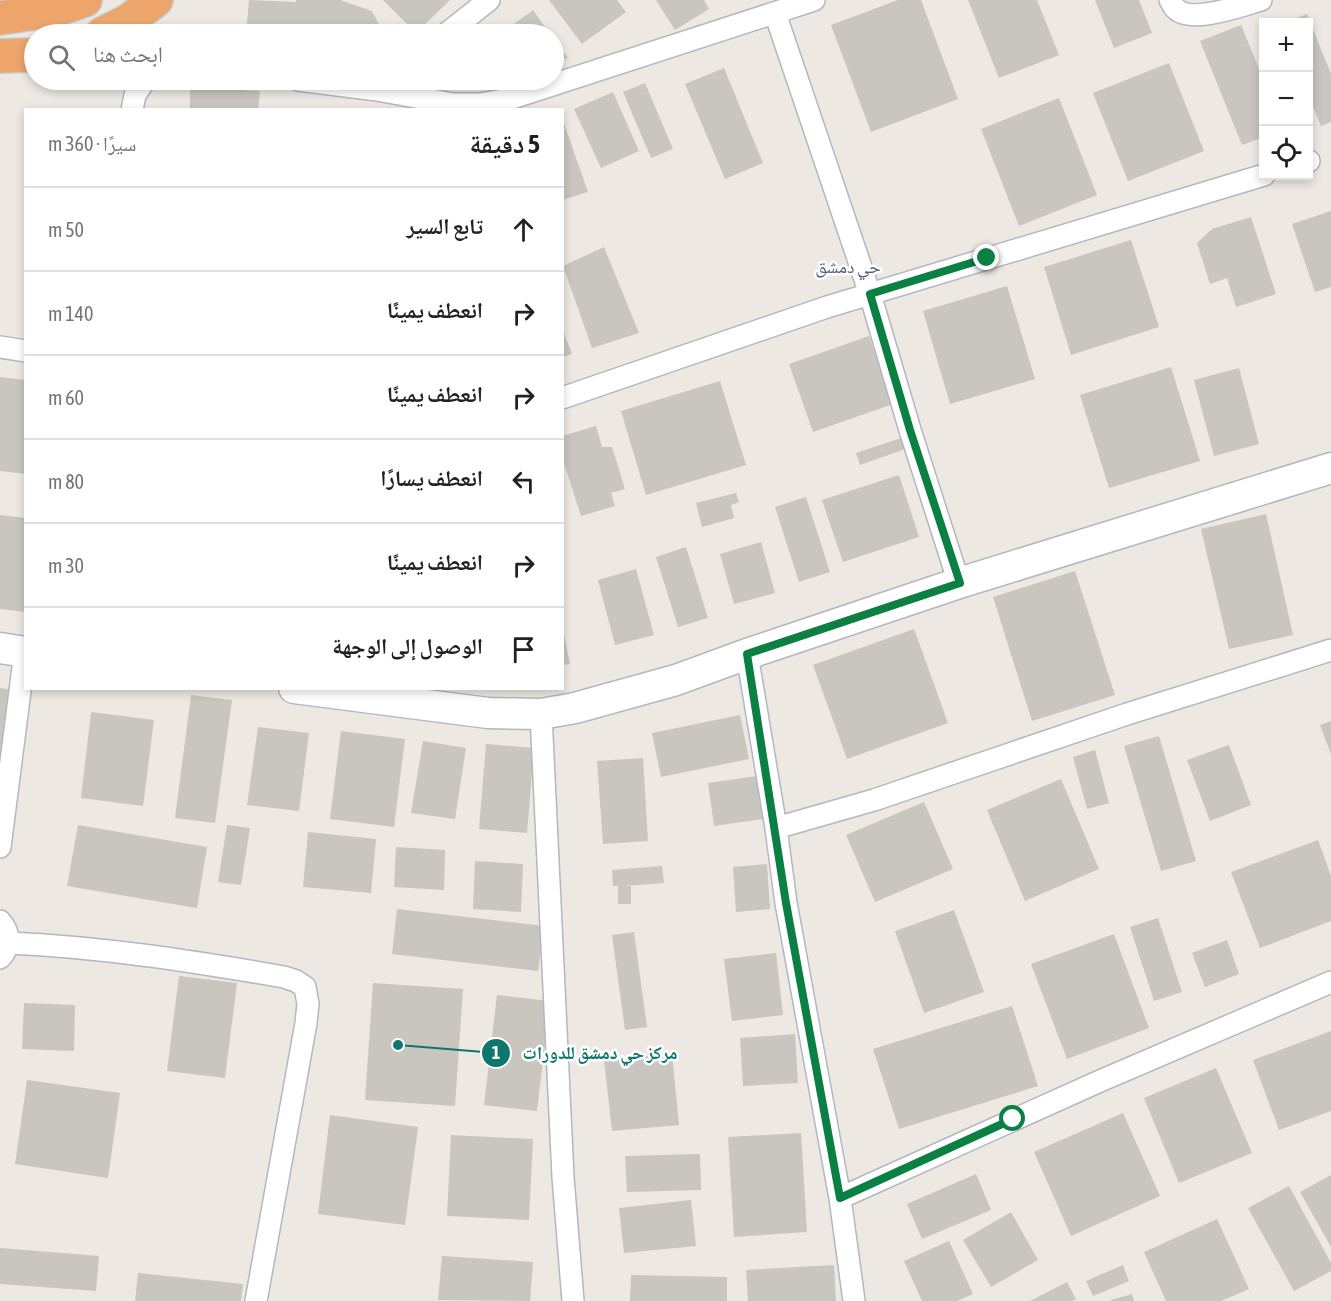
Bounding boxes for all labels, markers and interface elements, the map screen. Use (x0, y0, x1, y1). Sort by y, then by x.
map controls (1259, 18, 1313, 180)
button: + (1259, 18, 1313, 72)
search box (24, 24, 564, 90)
icon: search (45, 41, 78, 74)
text: ابحث هنا (93, 41, 163, 67)
button: − (1259, 72, 1313, 126)
button: locate (1259, 126, 1313, 180)
text: 5 دقيقة (470, 129, 540, 159)
text: سيرًا · 360 m (48, 132, 136, 155)
text: تابع السير (407, 213, 483, 239)
icon: ahead (507, 213, 540, 246)
text: 50 m (48, 218, 84, 241)
route end (973, 244, 999, 270)
district label: حي دمشق (815, 256, 881, 281)
text: انعطف يمينًا (387, 297, 483, 323)
icon: right (507, 297, 540, 330)
text: 140 m (48, 302, 93, 325)
text: انعطف يمينًا (387, 381, 483, 407)
icon: right (507, 381, 540, 414)
text: 60 m (48, 386, 84, 409)
text: انعطف يسارًا (380, 465, 483, 491)
icon: left (507, 465, 540, 498)
text: 80 m (48, 470, 84, 493)
text: انعطف يمينًا (387, 549, 483, 575)
icon: right (507, 549, 540, 582)
text: 30 m (48, 554, 84, 577)
text: الوصول إلى الوجهة (332, 633, 483, 659)
icon: arrive (507, 633, 540, 666)
callout: مركز حي دمشق للدورات (481, 1035, 690, 1071)
text: 1 (492, 1042, 500, 1063)
text: مركز حي دمشق للدورات (523, 1042, 677, 1067)
route start (999, 1105, 1025, 1131)

